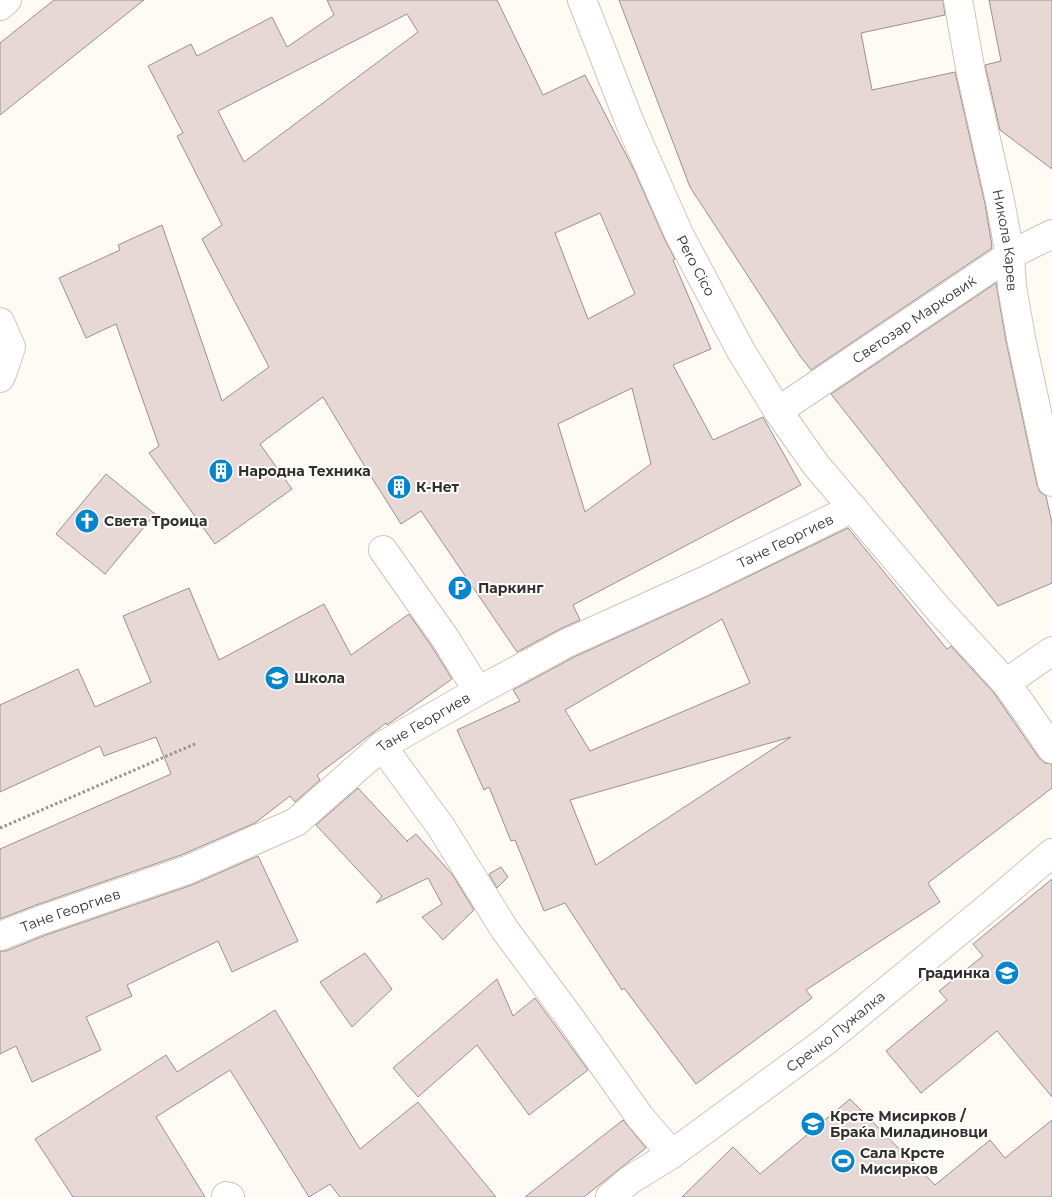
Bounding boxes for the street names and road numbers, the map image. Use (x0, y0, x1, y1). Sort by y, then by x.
street label: Никола Карев (989, 187, 1021, 292)
street label: Pero Cico (672, 232, 719, 299)
street label: Светозар Марковиќ (849, 271, 979, 368)
street label: Тане Георгиев (734, 510, 836, 572)
street label: Тане Георгиев (373, 688, 473, 756)
street label: Тане Георгиев (18, 884, 123, 936)
street label: Сречко Пужалка (783, 987, 889, 1076)

